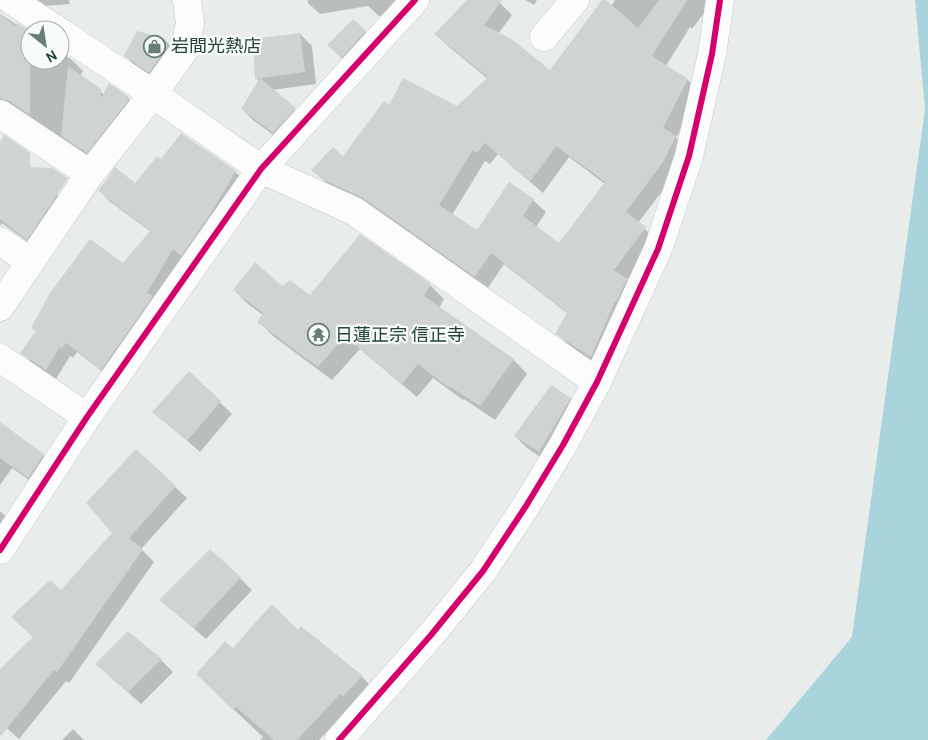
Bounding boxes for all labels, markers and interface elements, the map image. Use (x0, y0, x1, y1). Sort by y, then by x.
north arrow (20, 20, 70, 70)
shop icon: 岩間光熱店 (143, 34, 167, 58)
place label: 岩間光熱店 (171, 35, 261, 57)
text: N (43, 46, 60, 67)
temple icon: 日蓮正宗 信正寺 (307, 323, 331, 347)
place label: 日蓮正宗 信正寺 (335, 324, 465, 346)

